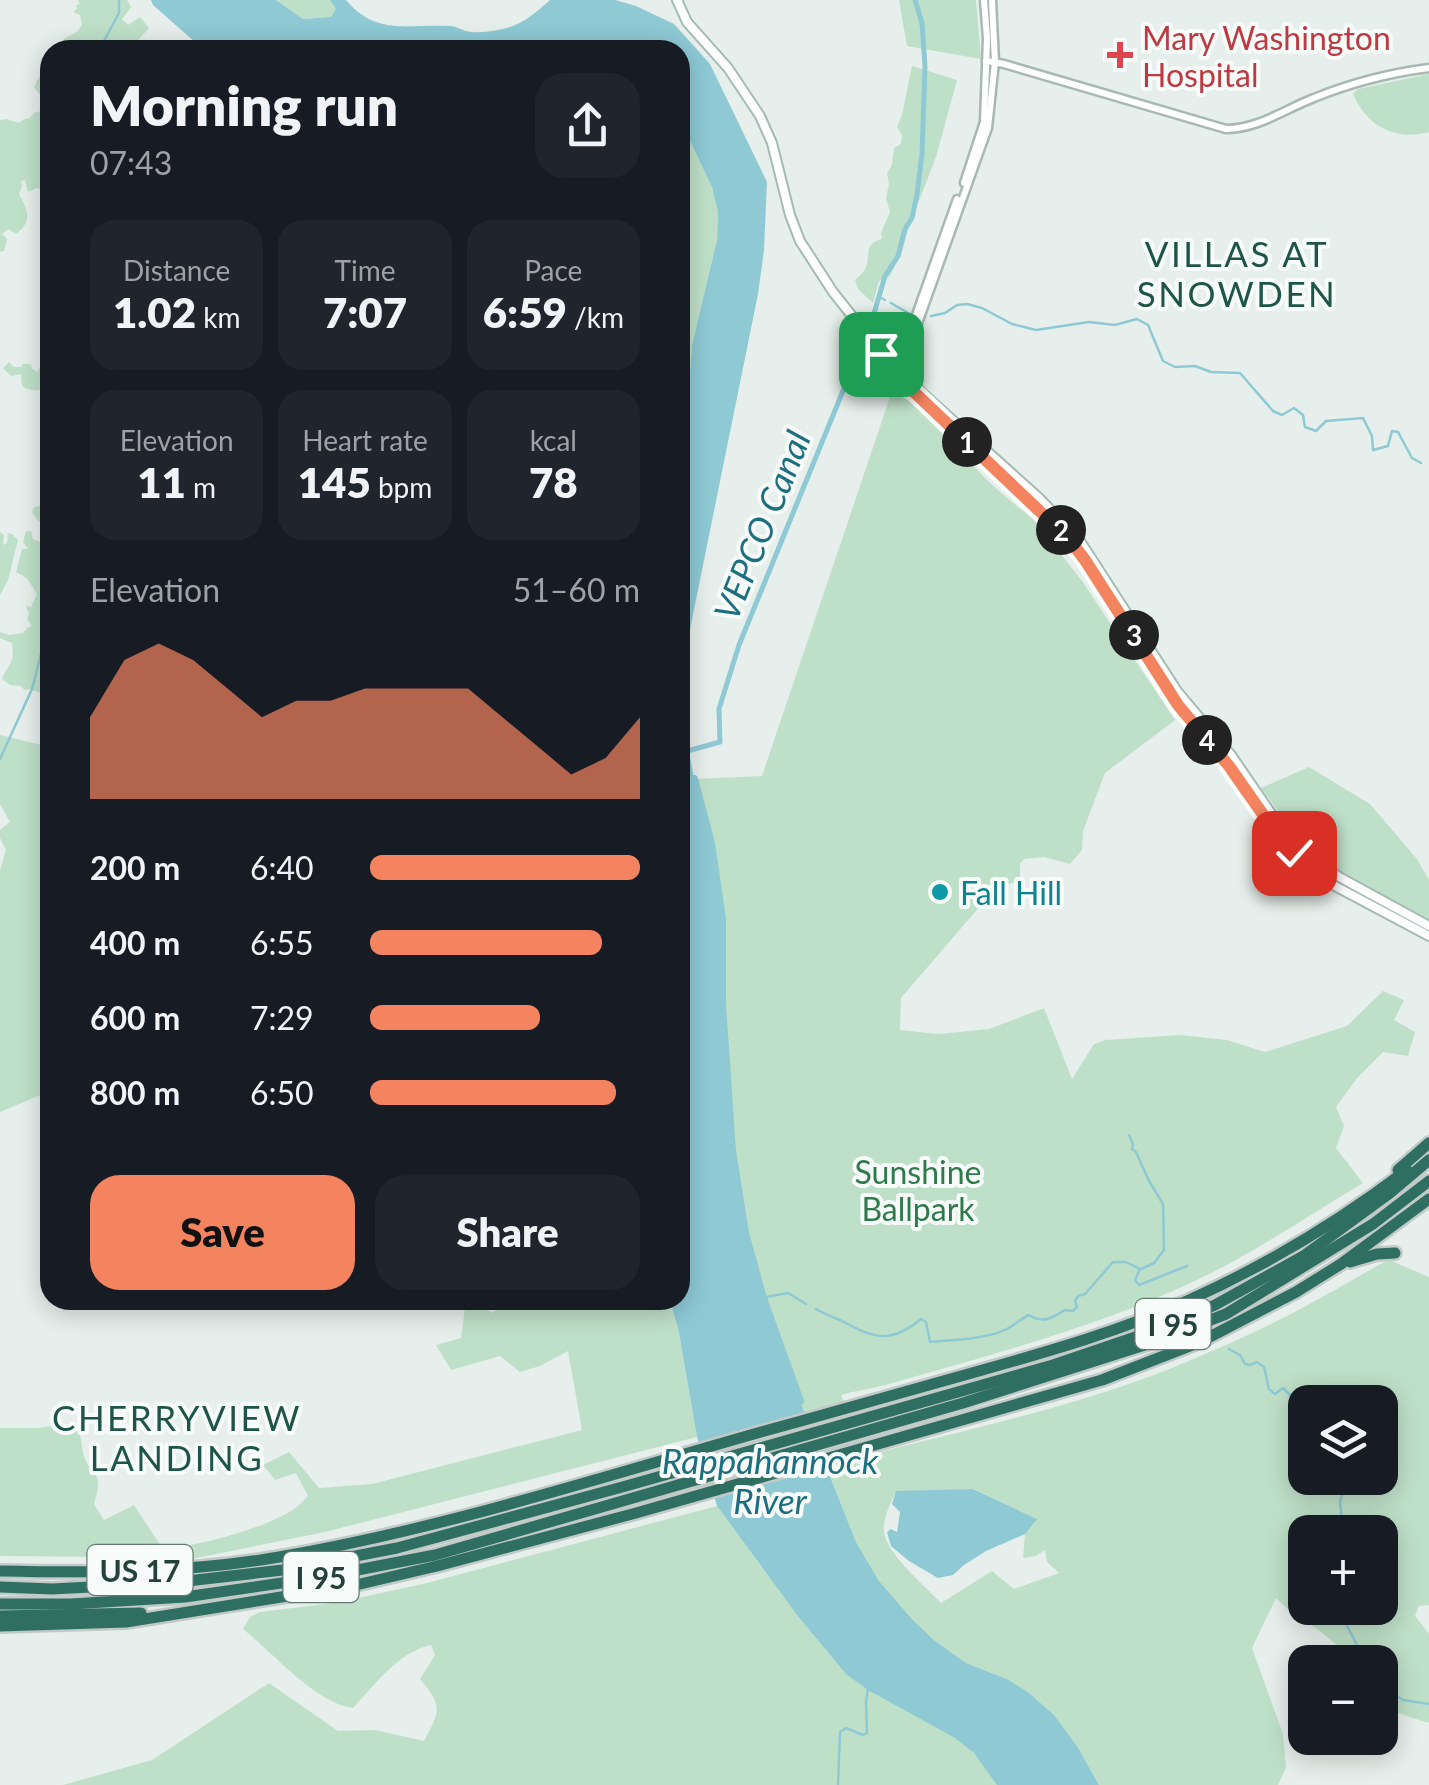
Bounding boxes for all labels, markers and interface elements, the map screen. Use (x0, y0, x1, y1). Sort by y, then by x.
place label: Mary Washington Hospital (1142, 18, 1391, 94)
marker: Mary Washington Hospital (1107, 42, 1133, 68)
text: Morning run (90, 72, 398, 138)
button: share (535, 73, 640, 178)
text: 07:43 (90, 143, 172, 182)
district label: VILLAS AT SNOWDEN (1137, 232, 1337, 314)
text: Distance (123, 253, 230, 287)
text: Time (335, 253, 395, 287)
text: Pace (524, 253, 582, 287)
text: 1.02 (113, 287, 196, 337)
text: 7:07 (323, 287, 407, 337)
text: 6:59 (483, 287, 567, 337)
text: km (196, 300, 240, 334)
text: /km (567, 300, 624, 334)
pin (839, 312, 924, 397)
icon: arrive (854, 327, 909, 382)
pin: 1 (942, 417, 992, 467)
text: Elevation (120, 423, 234, 457)
text: Heart rate (302, 423, 428, 457)
text: kcal (530, 423, 577, 457)
water label: VEPCO Canal (704, 424, 818, 626)
text: 1 (959, 425, 975, 459)
text: 11 (137, 457, 186, 507)
text: 145 (298, 457, 371, 507)
text: 78 (529, 457, 578, 507)
text: m (186, 470, 216, 504)
text: bpm (371, 470, 432, 504)
pin: 2 (1036, 505, 1086, 555)
text: 2 (1053, 513, 1069, 547)
text: Elevation (90, 570, 220, 609)
text: 51–60 m (513, 570, 640, 609)
pin: 3 (1109, 610, 1159, 660)
text: 3 (1126, 618, 1142, 652)
pin: 4 (1182, 715, 1232, 765)
text: 4 (1199, 723, 1215, 757)
pin (1252, 811, 1337, 896)
icon: check (1267, 826, 1322, 881)
text: 200 m (90, 848, 180, 887)
text: 6:40 (250, 848, 314, 887)
place label: Fall Hill (960, 873, 1062, 912)
marker: Fall Hill (929, 881, 951, 903)
text: 400 m (90, 923, 180, 962)
text: 6:55 (250, 923, 314, 962)
text: 600 m (90, 998, 180, 1037)
text: 7:29 (250, 998, 314, 1037)
text: 800 m (90, 1073, 180, 1112)
text: 6:50 (250, 1073, 314, 1112)
park label: Sunshine Ballpark (855, 1152, 981, 1228)
button: Save (90, 1175, 355, 1290)
button: Share (375, 1175, 640, 1290)
road number: I 95 (1136, 1299, 1210, 1349)
map controls (1288, 1385, 1398, 1755)
button: layers (1288, 1385, 1398, 1495)
district label: CHERRYVIEW LANDING (52, 1396, 302, 1478)
water label: Rappahannock River (662, 1439, 879, 1521)
button: + (1288, 1515, 1398, 1625)
road number: US 17 (88, 1545, 192, 1595)
road number: I 95 (284, 1552, 358, 1602)
button: − (1288, 1645, 1398, 1755)

